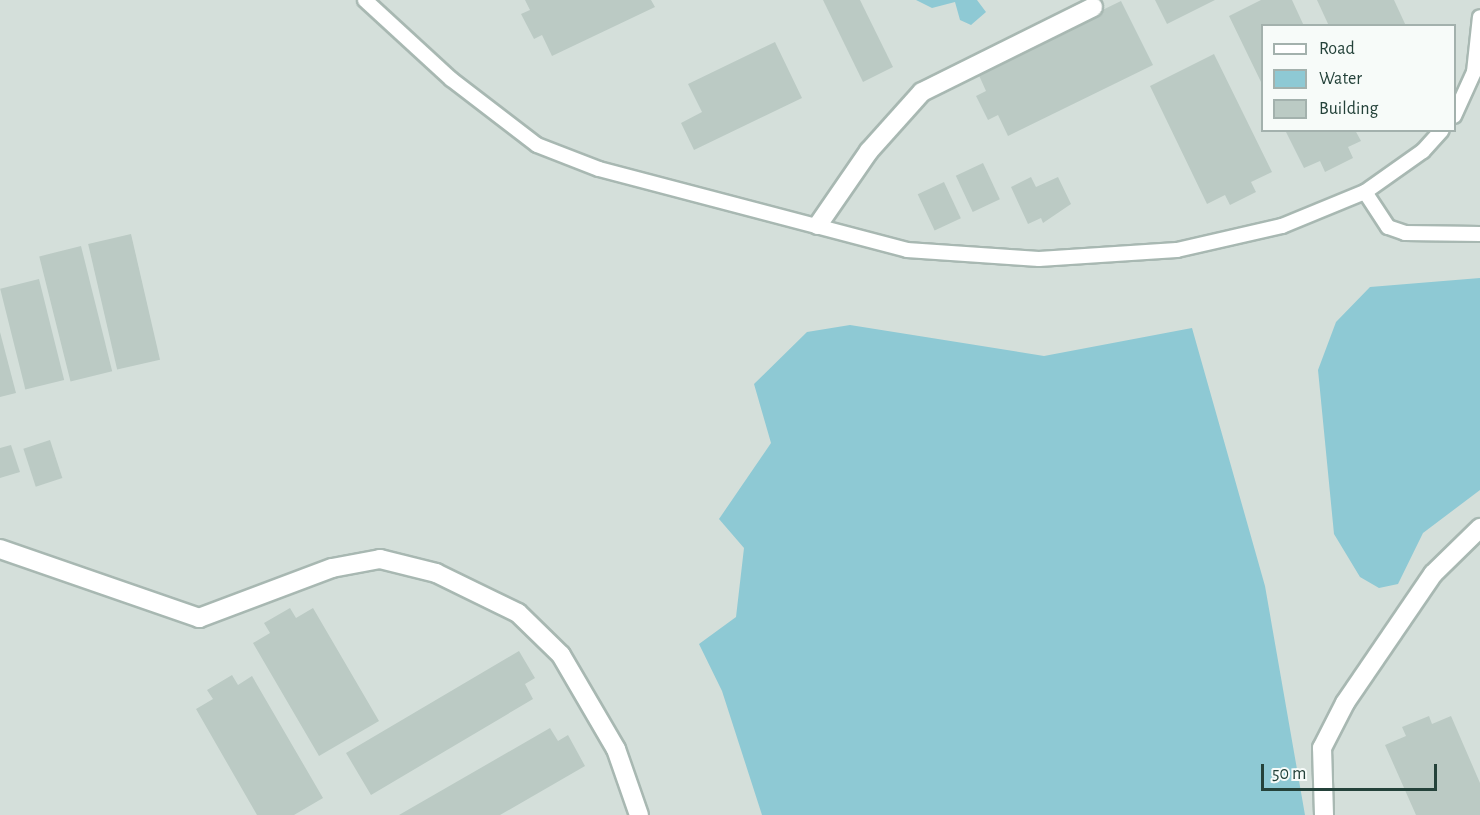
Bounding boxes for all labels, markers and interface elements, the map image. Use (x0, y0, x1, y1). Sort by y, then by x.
legend (1261, 24, 1456, 132)
text: Road (1319, 40, 1355, 58)
text: Water (1319, 70, 1362, 88)
text: Building (1319, 100, 1378, 118)
scale bar (1264, 752, 1440, 790)
text: 50 m (1272, 765, 1306, 783)

